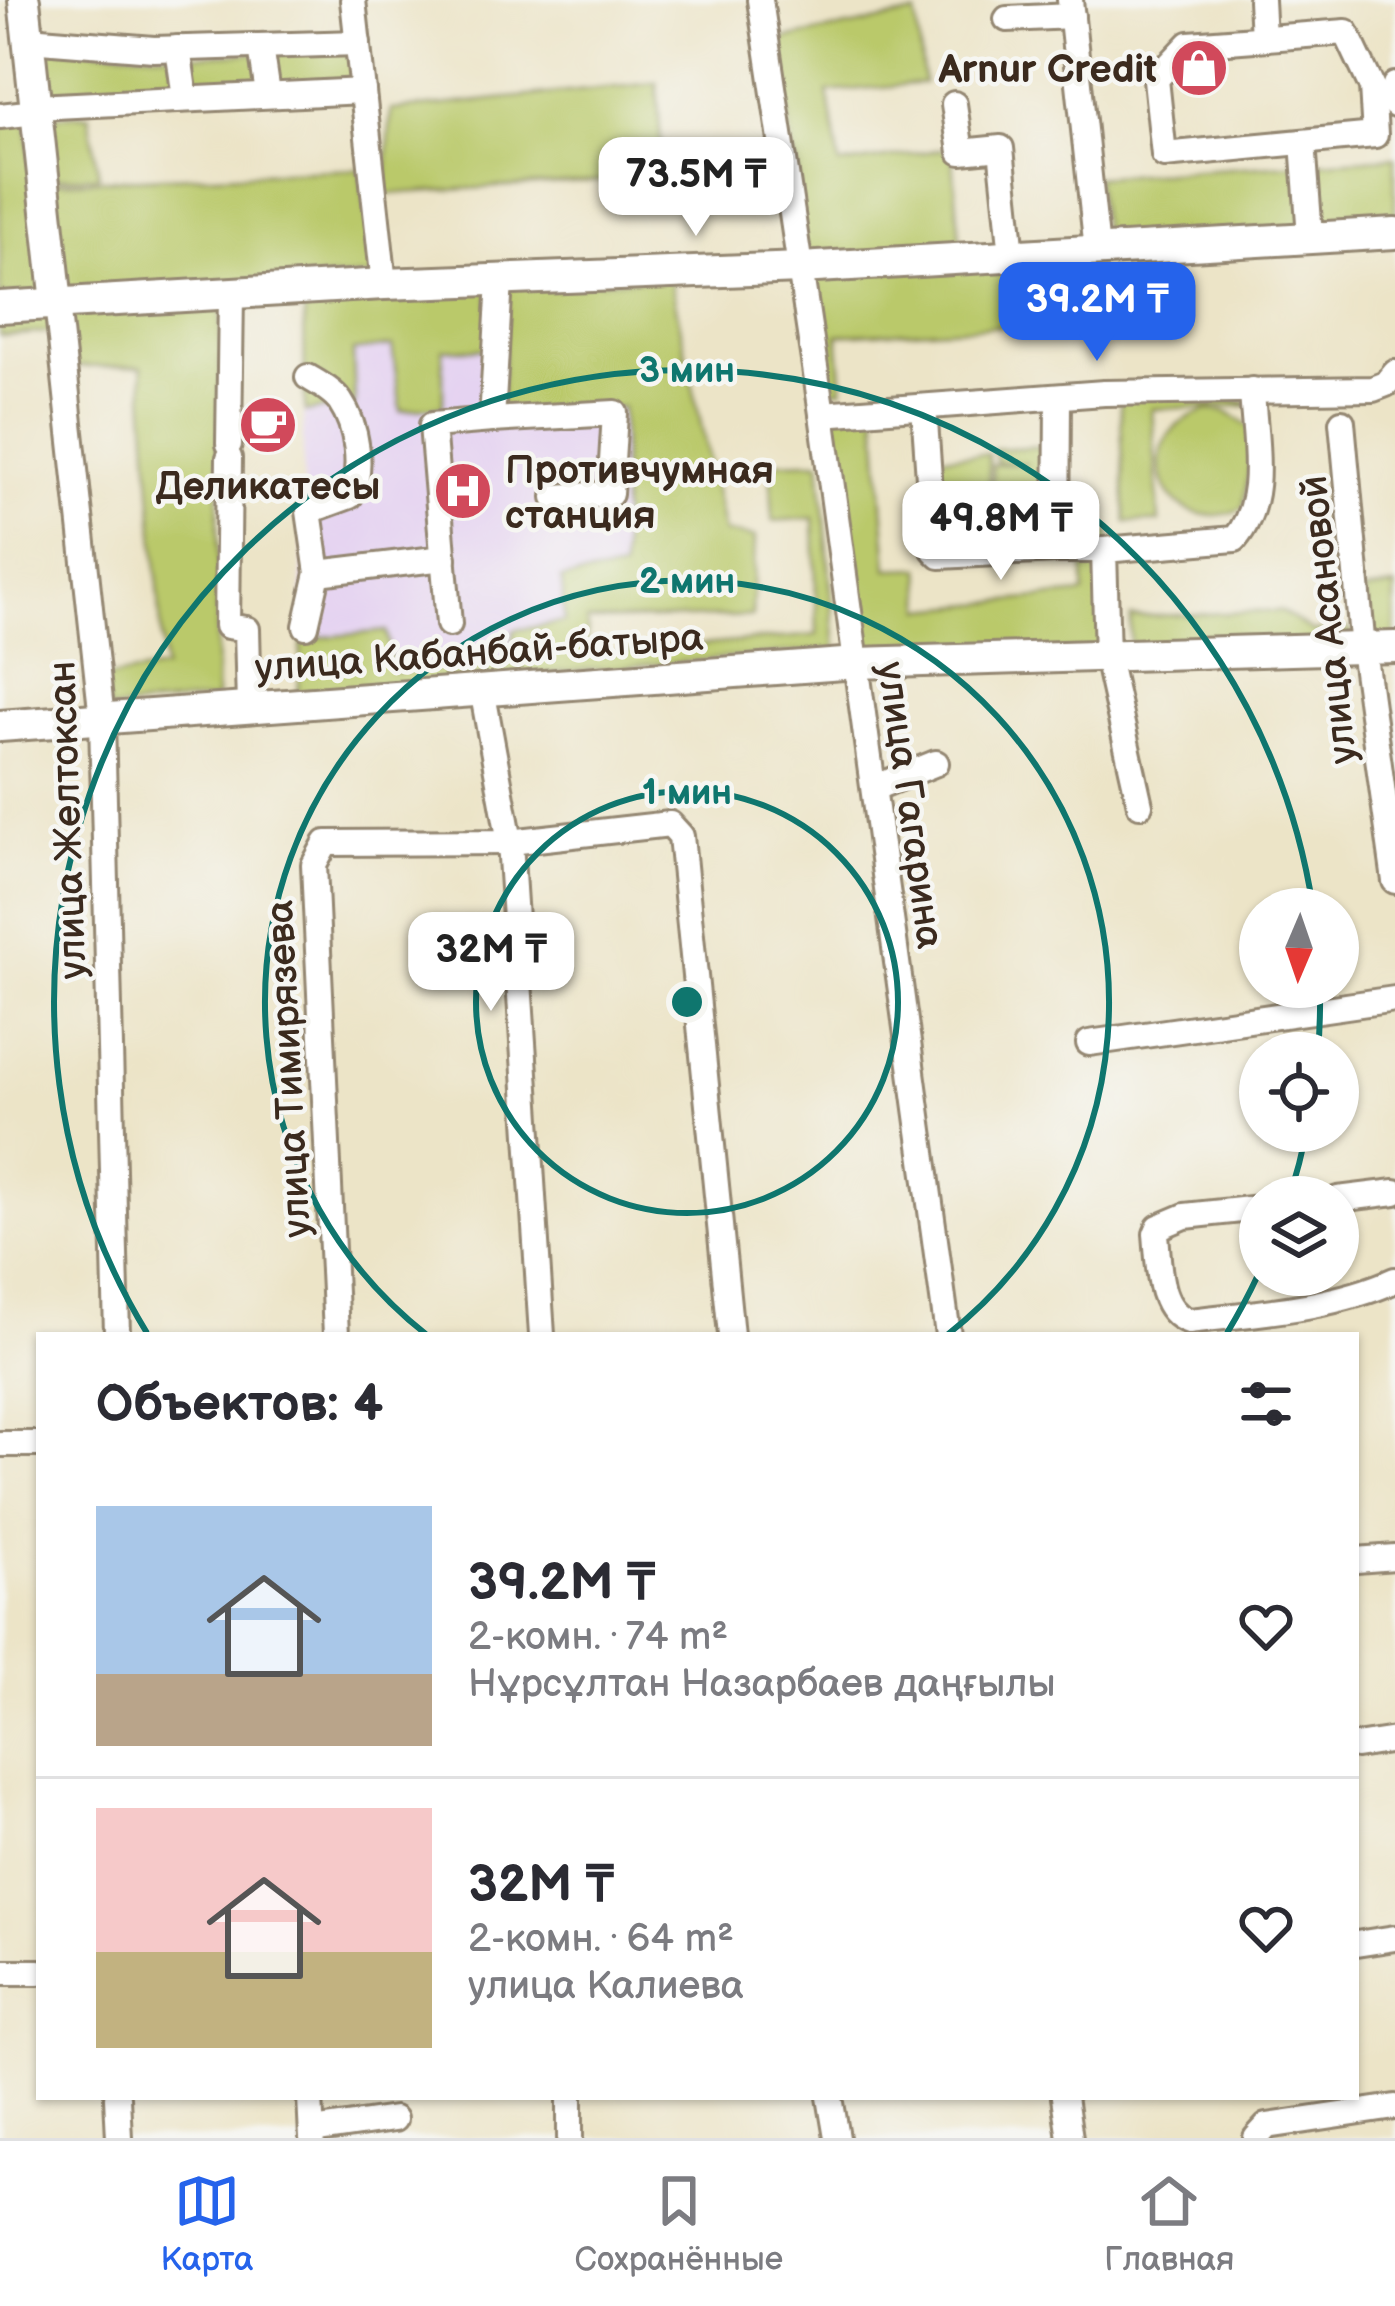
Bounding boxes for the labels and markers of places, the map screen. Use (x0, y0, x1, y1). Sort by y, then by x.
shop icon: Arnur Credit (1168, 37, 1230, 99)
place label: Arnur Credit (938, 47, 1157, 94)
pin: 73.5M ₸ (585, 137, 807, 239)
pin: 39.2M ₸ (986, 262, 1208, 364)
cafe icon: Деликатесы (237, 394, 299, 456)
place label: Противчумная станция (505, 448, 774, 540)
hospital icon: Противчумная станция (432, 460, 494, 522)
place label: Деликатесы (156, 464, 380, 511)
pin: 49.8M ₸ (890, 481, 1112, 583)
pin: 32M ₸ (407, 912, 575, 1014)
centre of rings (666, 981, 708, 1023)

